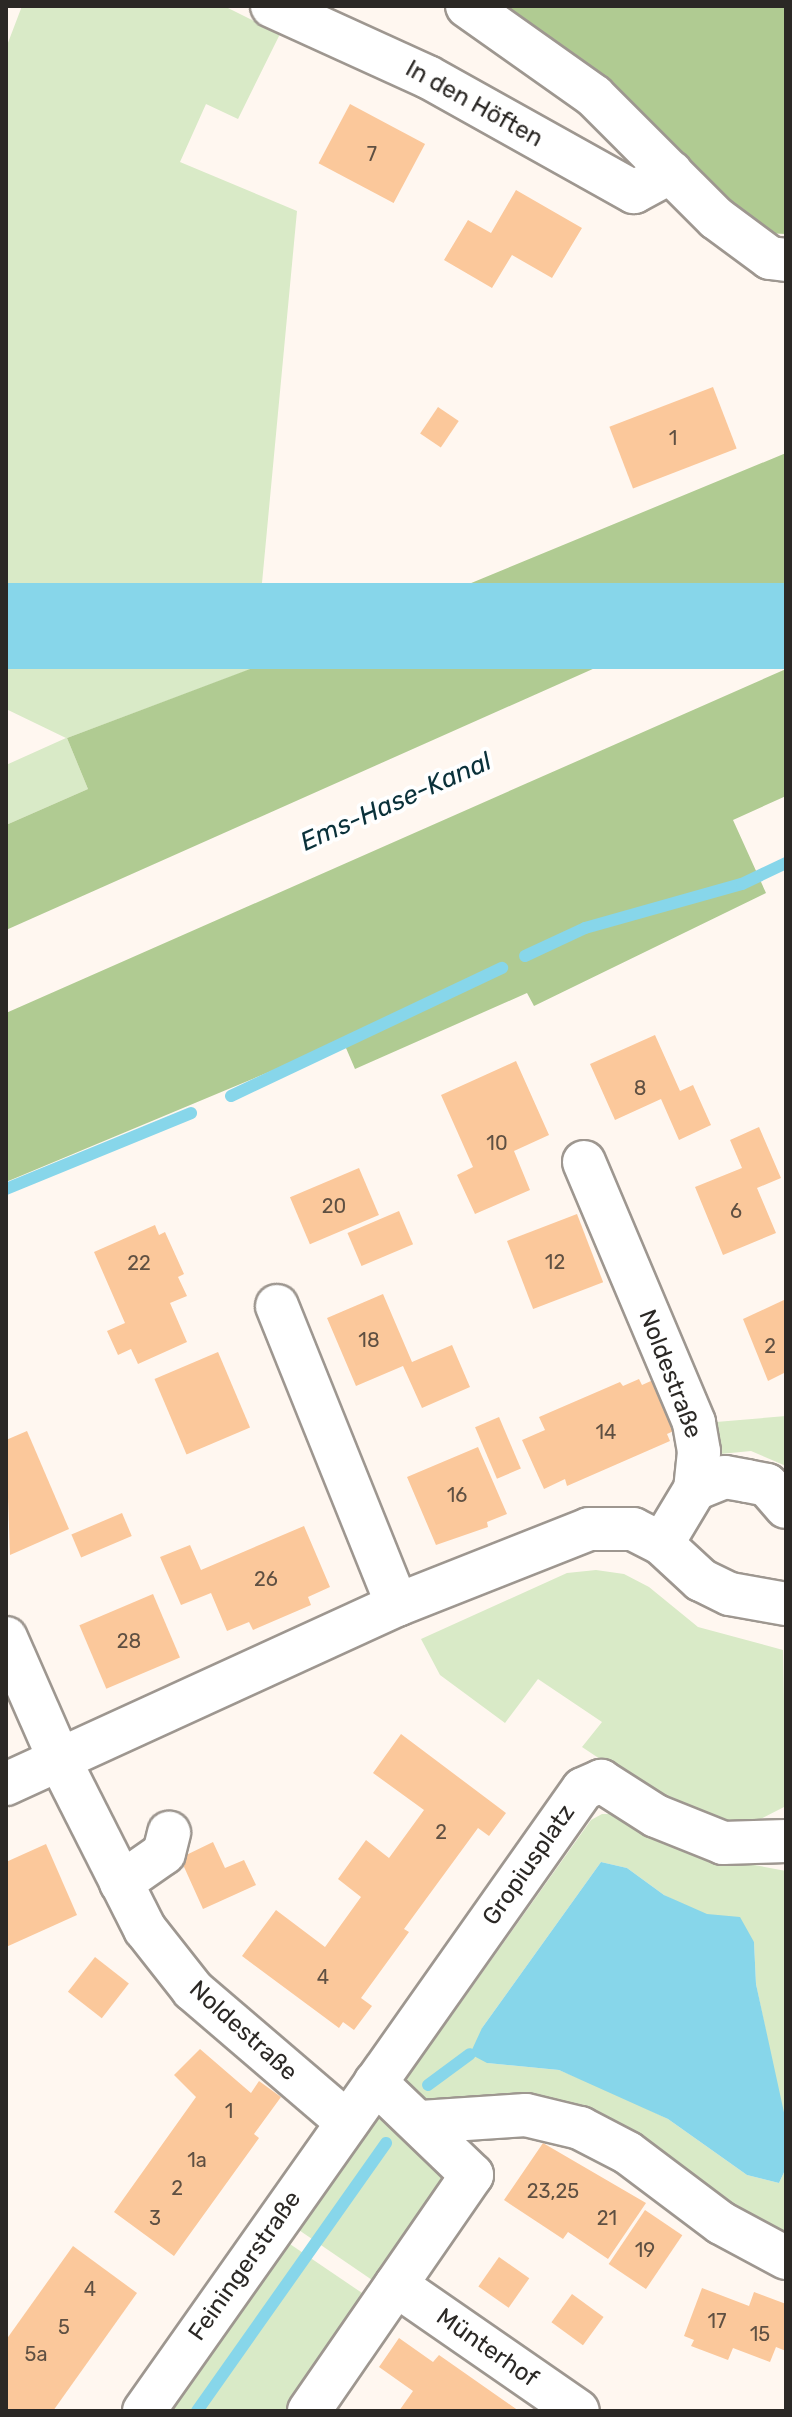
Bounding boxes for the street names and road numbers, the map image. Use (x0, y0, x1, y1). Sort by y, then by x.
street label: In den Höften (400, 54, 548, 154)
street label: Noldestraße (632, 1306, 708, 1442)
street label: Gropiusplatz (477, 1799, 581, 1931)
street label: Noldestraße (183, 1975, 303, 2087)
street label: Feiningerstraße (183, 2186, 307, 2346)
street label: Münterhof (431, 2303, 543, 2393)

